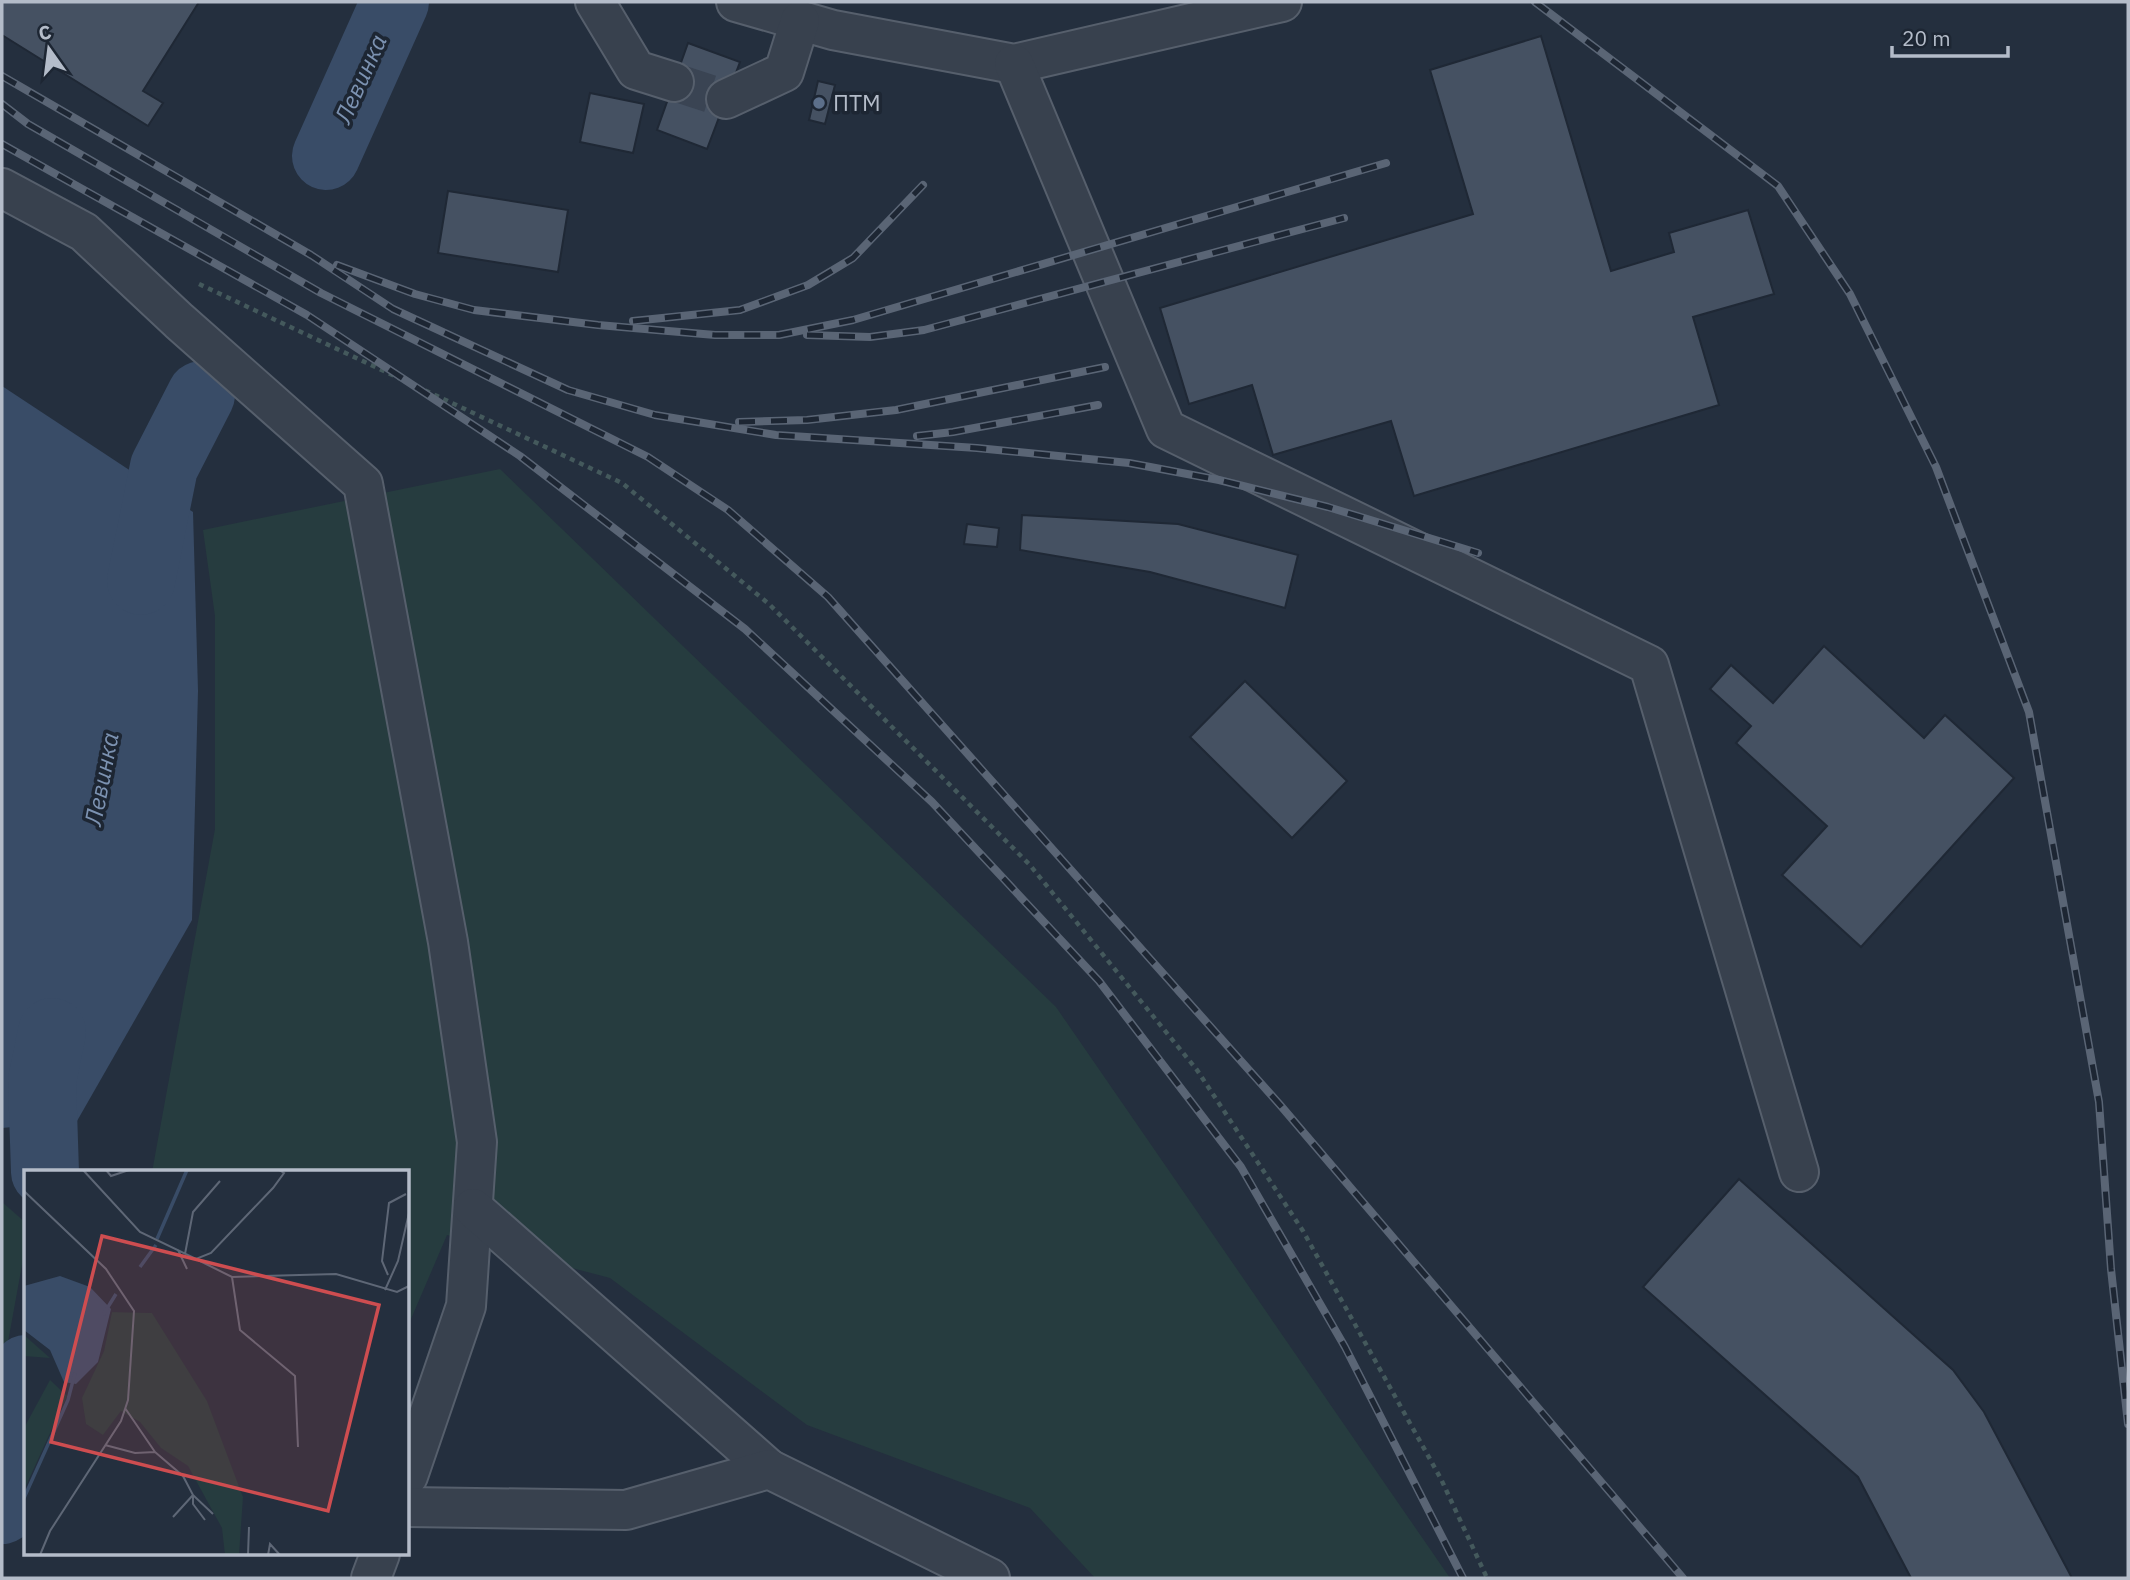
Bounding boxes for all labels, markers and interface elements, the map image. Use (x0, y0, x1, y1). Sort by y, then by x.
north arrow (14, 14, 84, 84)
scale bar (1892, 14, 2008, 58)
text: С (36, 19, 54, 46)
text: 20 m (1902, 24, 1951, 52)
water label: Левинка (326, 29, 394, 129)
place label: ПТМ (833, 87, 881, 117)
marker: ПТМ (811, 95, 827, 111)
water label: Левинка (76, 730, 126, 829)
inset map (24, 1170, 410, 1556)

